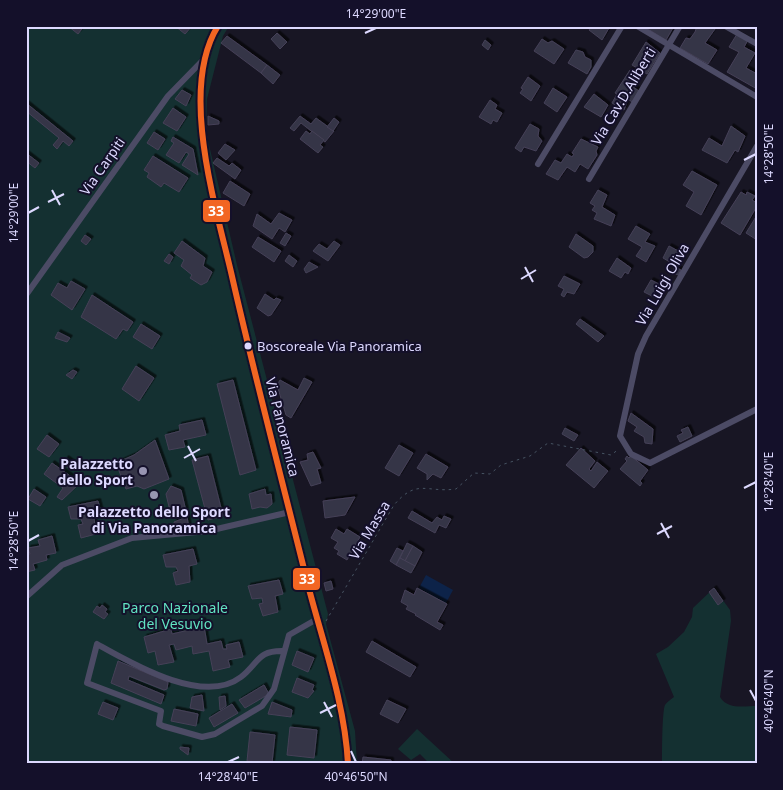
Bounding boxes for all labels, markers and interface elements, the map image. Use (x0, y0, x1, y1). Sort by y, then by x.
text: 14°29'00"E (346, 5, 406, 22)
street label: Via Cav.D.Aliberti (586, 44, 660, 148)
text: 14°28'50"E (760, 124, 777, 184)
street label: Via Carpiti (75, 133, 129, 199)
text: 14°29'00"E (5, 183, 22, 243)
line badge: 33 (202, 199, 231, 223)
text: 33 (208, 201, 224, 220)
street label: Via Luigi Oliva (631, 239, 693, 329)
place label: Boscoreale Via Panoramica (257, 337, 422, 355)
marker: Boscoreale Via Panoramica (243, 341, 253, 351)
street label: Via Panoramica (261, 375, 305, 479)
text: 14°28'40"E (760, 452, 777, 512)
place label: Palazzetto dello Sport (57, 454, 133, 489)
marker: Palazzetto dello Sport (137, 465, 149, 477)
marker: Palazzetto dello Sport di Via Panoramica (148, 489, 160, 501)
street label: Via Massa (344, 497, 394, 563)
place label: Palazzetto dello Sport di Via Panoramica (78, 502, 230, 537)
text: 14°28'50"E (5, 511, 22, 571)
line badge: 33 (292, 567, 321, 591)
text: 33 (299, 569, 315, 588)
park label: Parco Nazionale del Vesuvio (122, 598, 228, 633)
text: 40°46'40"N (760, 669, 777, 733)
text: 14°28'40"E (198, 768, 258, 785)
text: 40°46'50"N (324, 768, 388, 785)

